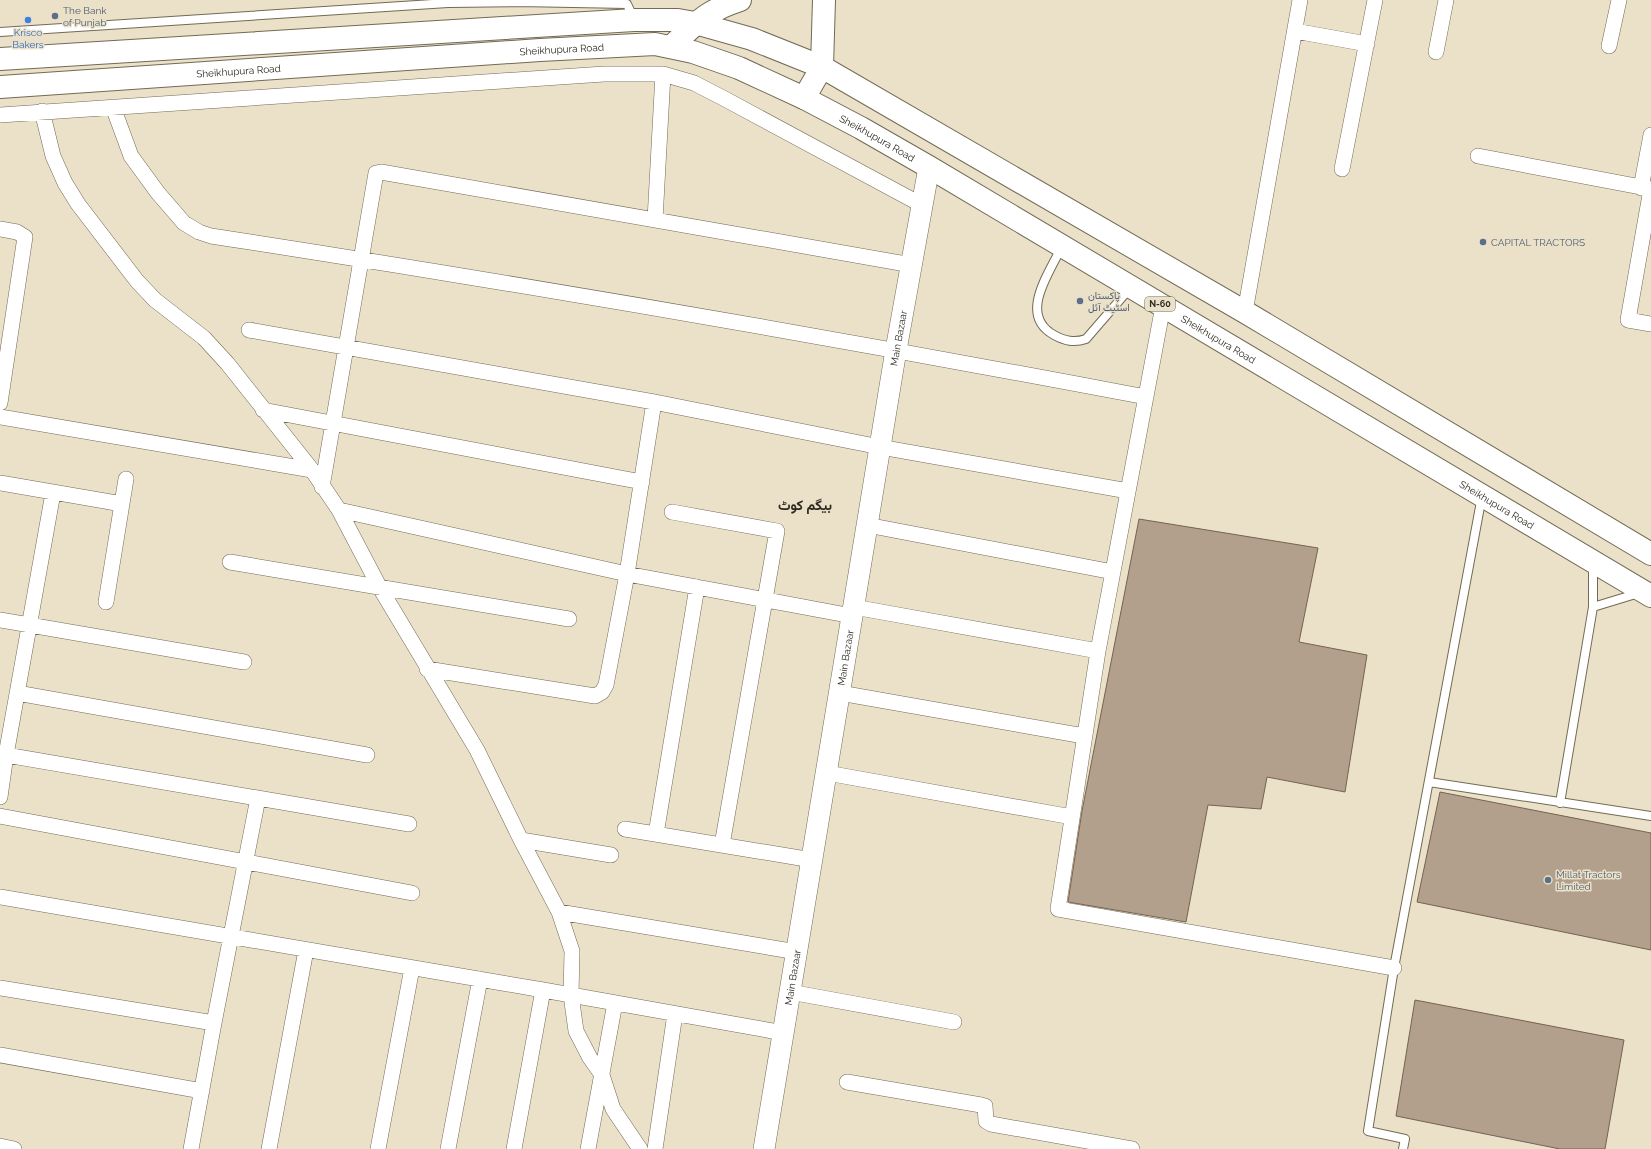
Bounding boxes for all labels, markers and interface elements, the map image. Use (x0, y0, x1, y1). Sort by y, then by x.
place label: The Bank of Punjab (63, 5, 107, 28)
marker: The Bank of Punjab (50, 11, 60, 21)
marker: Krisco Bakers (23, 15, 33, 25)
place label: Krisco Bakers (12, 27, 44, 50)
street label: Sheikhupura Road (519, 42, 604, 57)
street label: Sheikhupura Road (196, 63, 281, 80)
street label: Sheikhupura Road (838, 113, 917, 164)
marker: CAPITAL TRACTORS (1478, 237, 1488, 247)
place label: CAPITAL TRACTORS (1491, 237, 1585, 248)
place label: پاکستان اسٹیٹ آئل (1088, 290, 1130, 314)
marker: پاکستان اسٹیٹ آئل (1075, 296, 1085, 306)
road number: N-60 (1145, 297, 1175, 311)
street label: Main Bazaar (888, 309, 909, 367)
street label: Sheikhupura Road (1179, 313, 1257, 366)
street label: Sheikhupura Road (1457, 479, 1536, 531)
district label: بیگم کوٹ (778, 497, 832, 514)
street label: Main Bazaar (836, 629, 856, 686)
place label: Millat Tractors Limited (1556, 869, 1621, 892)
marker: Millat Tractors Limited (1543, 875, 1553, 885)
street label: Main Bazaar (783, 948, 803, 1006)

